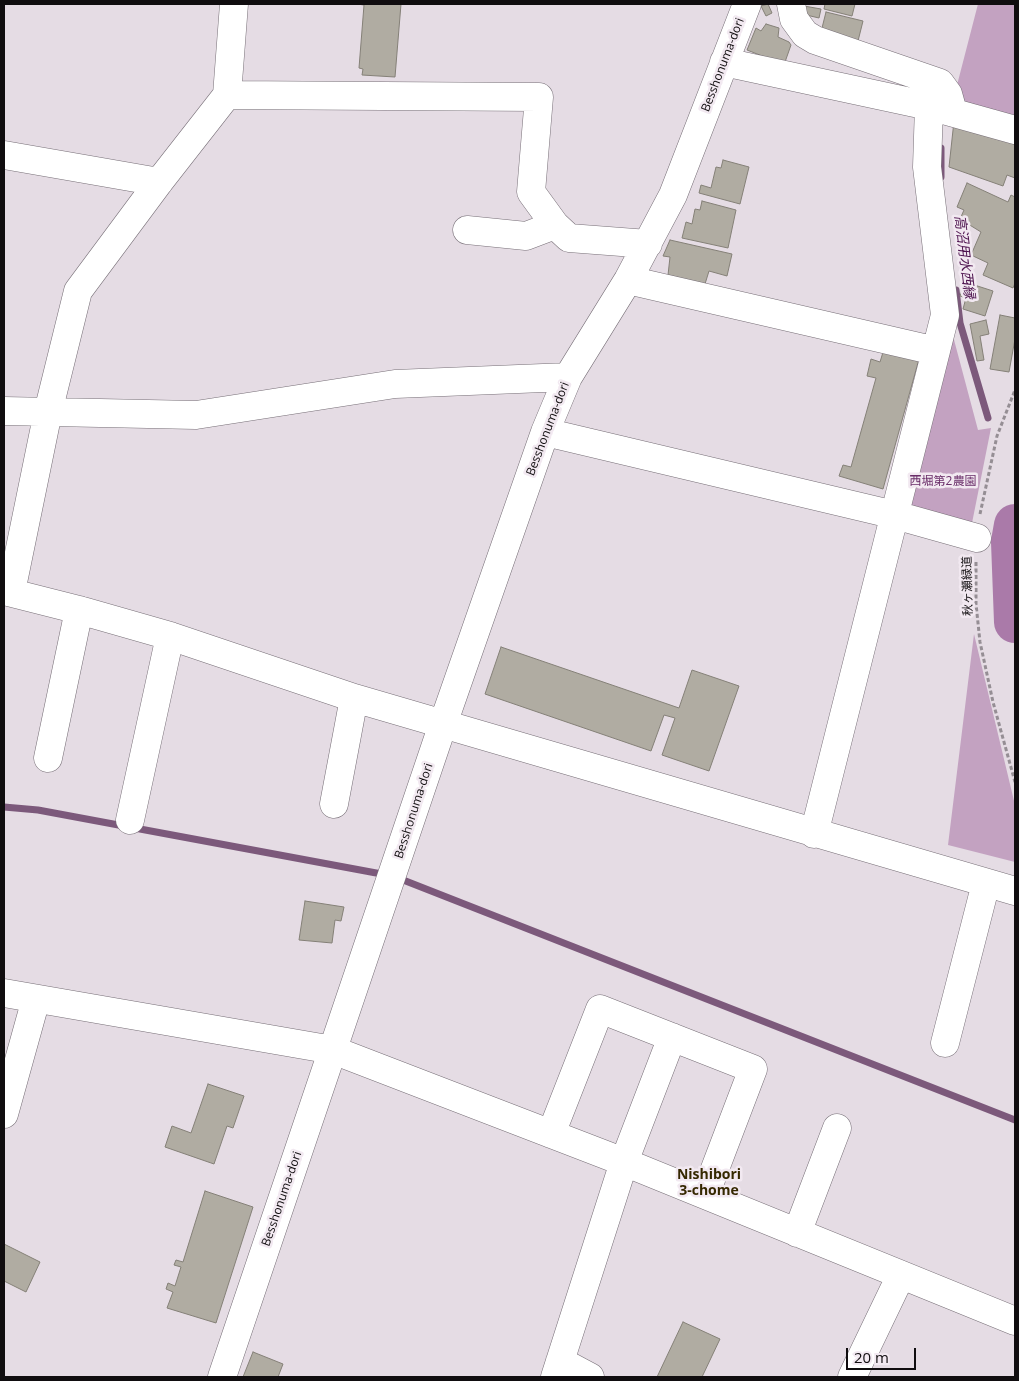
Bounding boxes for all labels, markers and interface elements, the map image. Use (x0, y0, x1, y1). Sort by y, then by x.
street label: Besshonuma-dori (698, 16, 748, 114)
water label: 高沼用水西縁 (951, 214, 977, 300)
street label: Besshonuma-dori (523, 380, 573, 478)
park label: 西堀第2農園 (910, 475, 976, 489)
street label: 秋ヶ瀬緑道 (960, 556, 976, 616)
street label: Besshonuma-dori (392, 762, 436, 860)
street label: Besshonuma-dori (259, 1150, 305, 1248)
district label: Nishibori 3-chome (677, 1167, 741, 1200)
scale bar (849, 1338, 919, 1370)
text: 20 m (854, 1347, 889, 1367)

